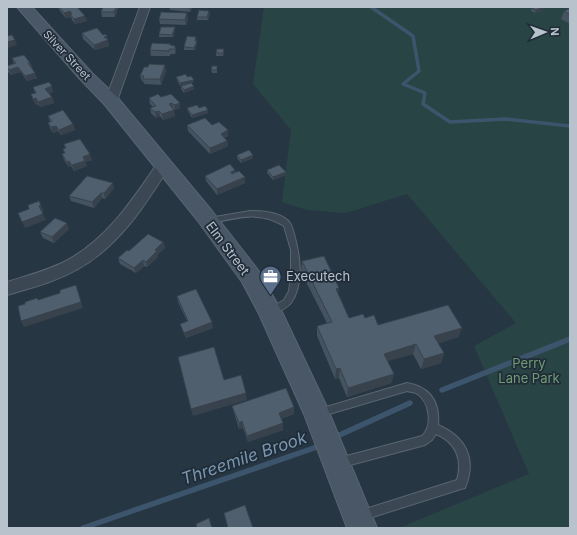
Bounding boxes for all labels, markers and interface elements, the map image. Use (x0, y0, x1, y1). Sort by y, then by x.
north arrow (525, 12, 565, 52)
street label: Silver Street (40, 27, 94, 83)
text: N (548, 27, 562, 36)
street label: Elm Street (203, 218, 253, 278)
office icon: Executech (258, 263, 284, 296)
place label: Executech (286, 268, 350, 284)
park label: Perry Lane Park (498, 355, 560, 386)
water label: Threemile Brook (179, 427, 310, 489)

